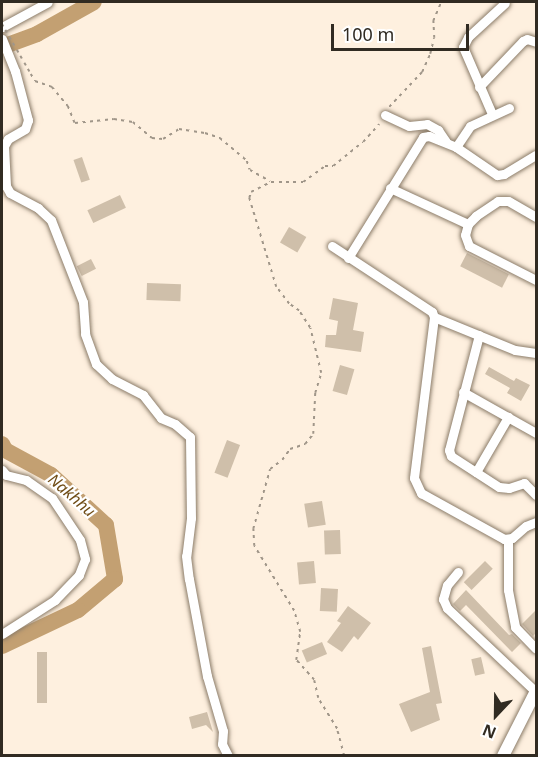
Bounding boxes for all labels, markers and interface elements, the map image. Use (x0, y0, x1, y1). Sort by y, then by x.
scale bar (334, 12, 472, 50)
text: 100 m (342, 22, 394, 46)
water label: Nakhhu (45, 469, 99, 521)
north arrow (466, 685, 526, 745)
text: N (479, 719, 499, 744)

